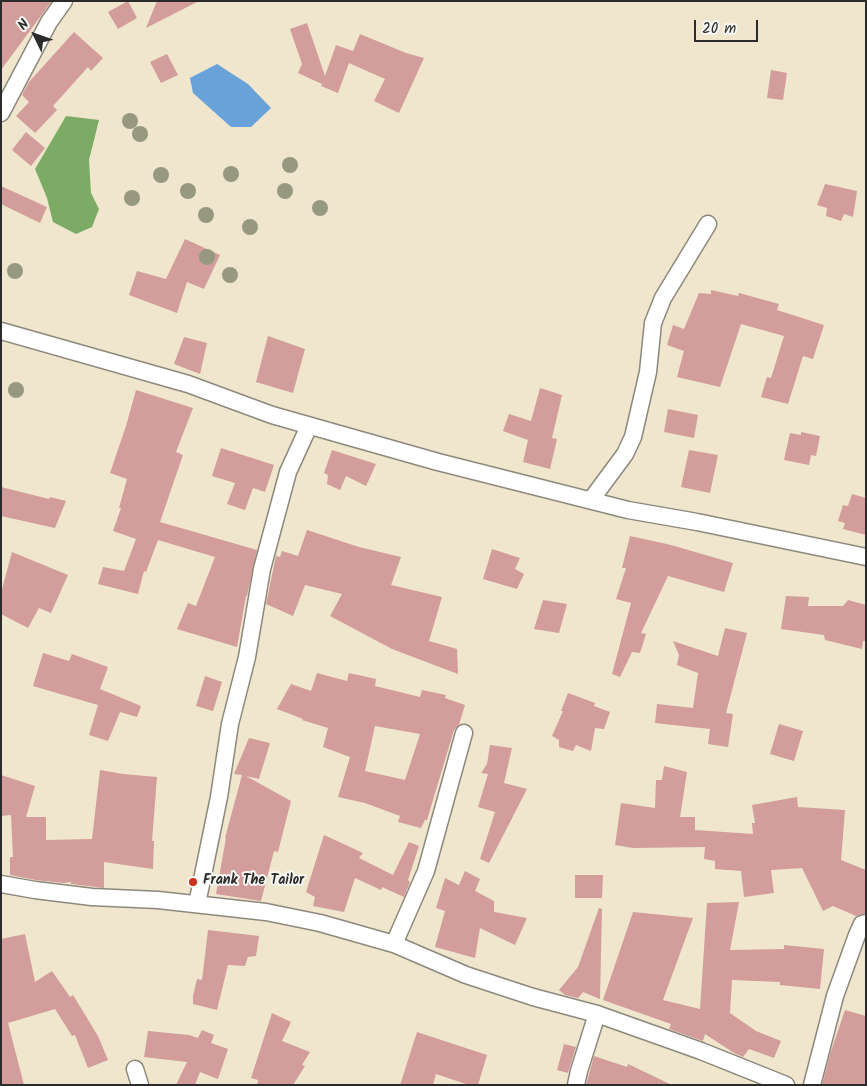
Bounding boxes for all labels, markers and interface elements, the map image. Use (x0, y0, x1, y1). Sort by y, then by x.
north arrow (10, 10, 60, 60)
scale bar (697, 10, 761, 42)
text: N (13, 14, 35, 36)
text: 20 m (702, 17, 736, 41)
place label: Frank The Tailor (203, 874, 304, 890)
marker: Frank The Tailor (187, 876, 199, 888)

